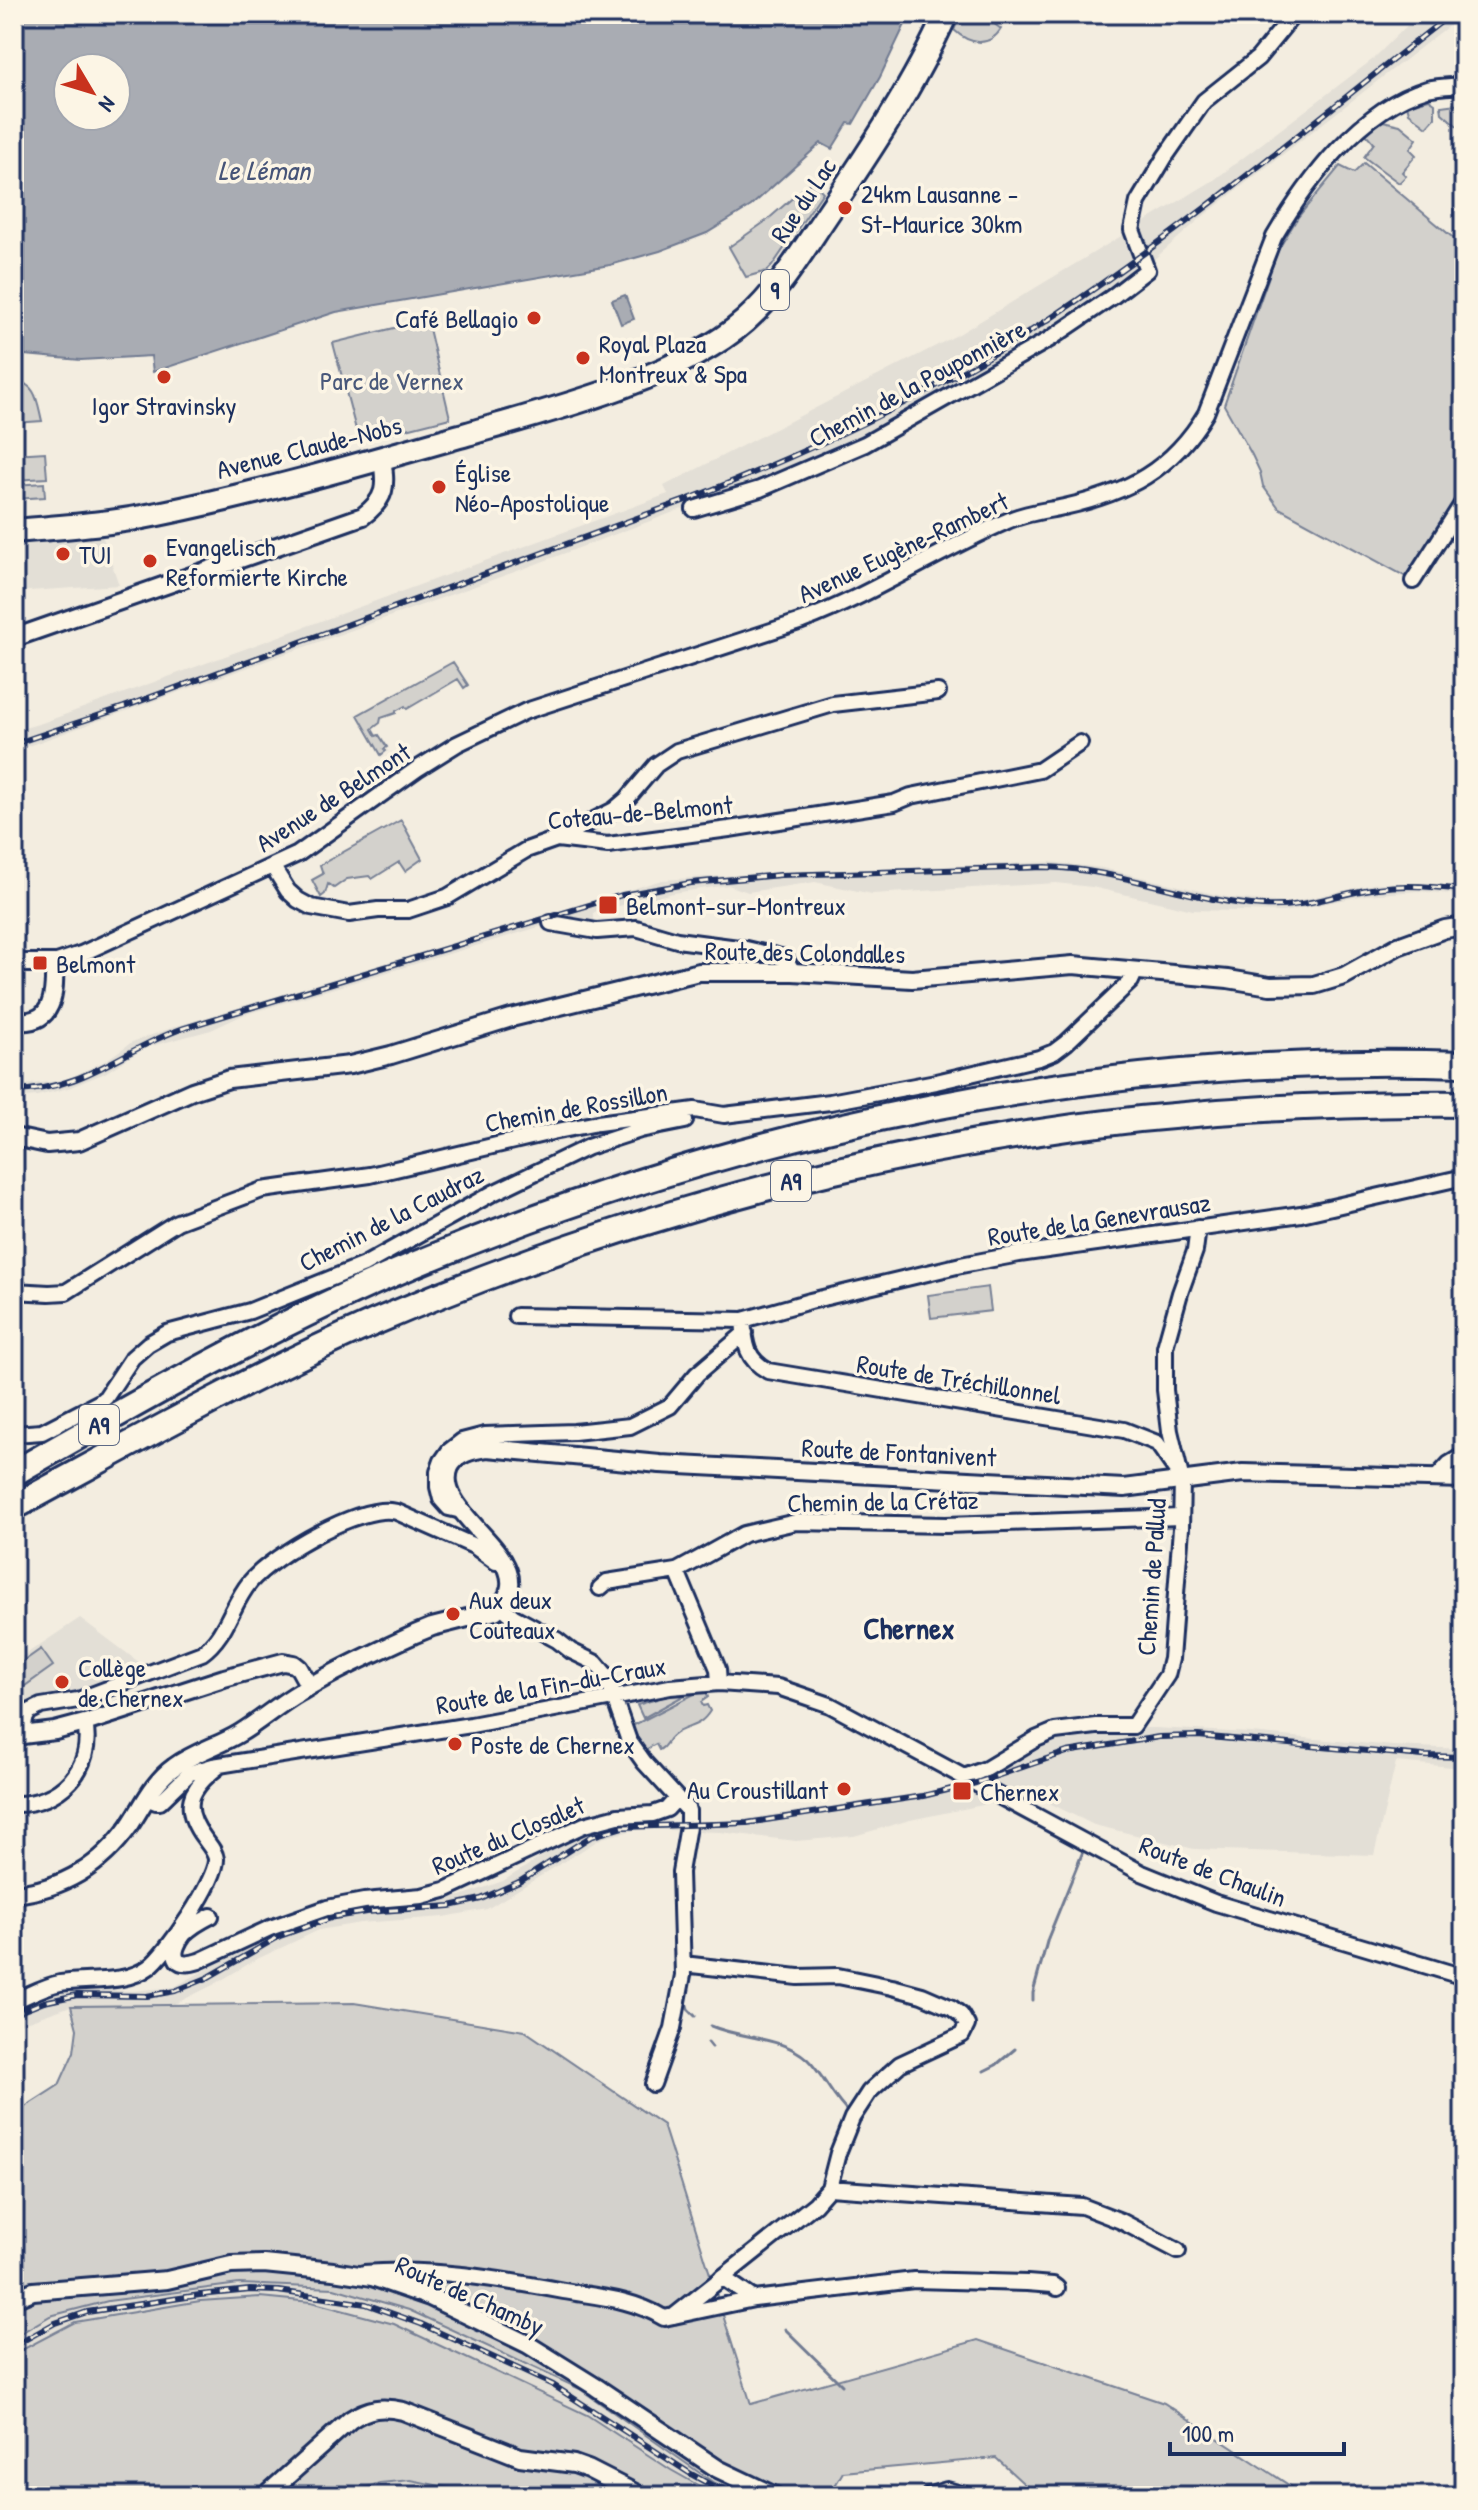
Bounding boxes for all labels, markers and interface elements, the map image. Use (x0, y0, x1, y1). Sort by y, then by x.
north arrow (52, 52, 132, 132)
text: N (92, 90, 123, 118)
water label: Le Léman (218, 151, 312, 189)
street label: Rue du Lac (762, 151, 844, 249)
place label: 24km Lausanne - St-Maurice 30km (861, 176, 1022, 241)
marker: 24km Lausanne - St-Maurice 30km (836, 199, 854, 217)
road number: 9 (761, 270, 789, 310)
place label: Café Bellagio (395, 301, 518, 336)
marker: Café Bellagio (525, 309, 543, 327)
street label: Chemin de la Pouponnière (802, 311, 1032, 455)
place label: Royal Plaza Montreux & Spa (599, 326, 747, 391)
marker: Royal Plaza Montreux & Spa (574, 349, 592, 367)
park label: Parc de Vernex (320, 363, 464, 398)
marker: Igor Stravinsky (155, 368, 173, 386)
place label: Igor Stravinsky (91, 388, 237, 423)
street label: Avenue Claude-Nobs (213, 407, 405, 487)
place label: Église Néo-Apostolique (455, 455, 609, 520)
marker: Église Néo-Apostolique (430, 478, 448, 496)
street label: Avenue Eugène-Rambert (792, 483, 1015, 611)
place label: Evangelisch Reformierte Kirche (166, 529, 348, 594)
place label: TUI (79, 537, 112, 572)
marker: TUI (54, 545, 72, 563)
marker: Evangelisch Reformierte Kirche (141, 552, 159, 570)
street label: Avenue de Belmont (249, 733, 418, 860)
street label: Coteau-de-Belmont (546, 786, 735, 838)
place label: Belmont-sur-Montreux (626, 888, 846, 923)
marker: Belmont-sur-Montreux (597, 894, 619, 916)
street label: Route des Colondalles (705, 933, 905, 971)
place label: Belmont (56, 946, 136, 981)
marker: Belmont (31, 954, 49, 972)
street label: Chemin de Rossillon (482, 1074, 670, 1140)
street label: Chemin de la Caudraz (293, 1156, 489, 1280)
road number: A9 (771, 1161, 811, 1201)
street label: Route de la Genevrausaz (985, 1184, 1213, 1254)
street label: Route de Tréchillonnel (854, 1346, 1064, 1412)
road number: A9 (79, 1405, 119, 1445)
street label: Route de Fontanivent (801, 1429, 998, 1475)
street label: Chemin de la Crétaz (787, 1482, 979, 1520)
street label: Chemin de Pallud (1128, 1497, 1174, 1657)
place label: Aux deux Couteaux (469, 1582, 556, 1647)
marker: Aux deux Couteaux (444, 1605, 462, 1623)
district label: Chernex (863, 1608, 955, 1648)
street label: Route de la Fin-du-Craux (433, 1648, 669, 1722)
place label: Collège de Chernex (78, 1650, 184, 1715)
marker: Collège de Chernex (53, 1673, 71, 1691)
place label: Poste de Chernex (471, 1727, 635, 1762)
marker: Poste de Chernex (446, 1735, 464, 1753)
place label: Au Croustillant (687, 1772, 829, 1807)
place label: Chernex (980, 1774, 1059, 1809)
marker: Au Croustillant (835, 1780, 853, 1798)
marker: Chernex (951, 1780, 973, 1802)
street label: Route du Closalet (426, 1787, 591, 1883)
street label: Route de Chaulin (1135, 1827, 1291, 1915)
street label: Route de Chamby (390, 2247, 550, 2343)
scale bar (1170, 2406, 1344, 2456)
text: 100 m (1182, 2417, 1234, 2449)

